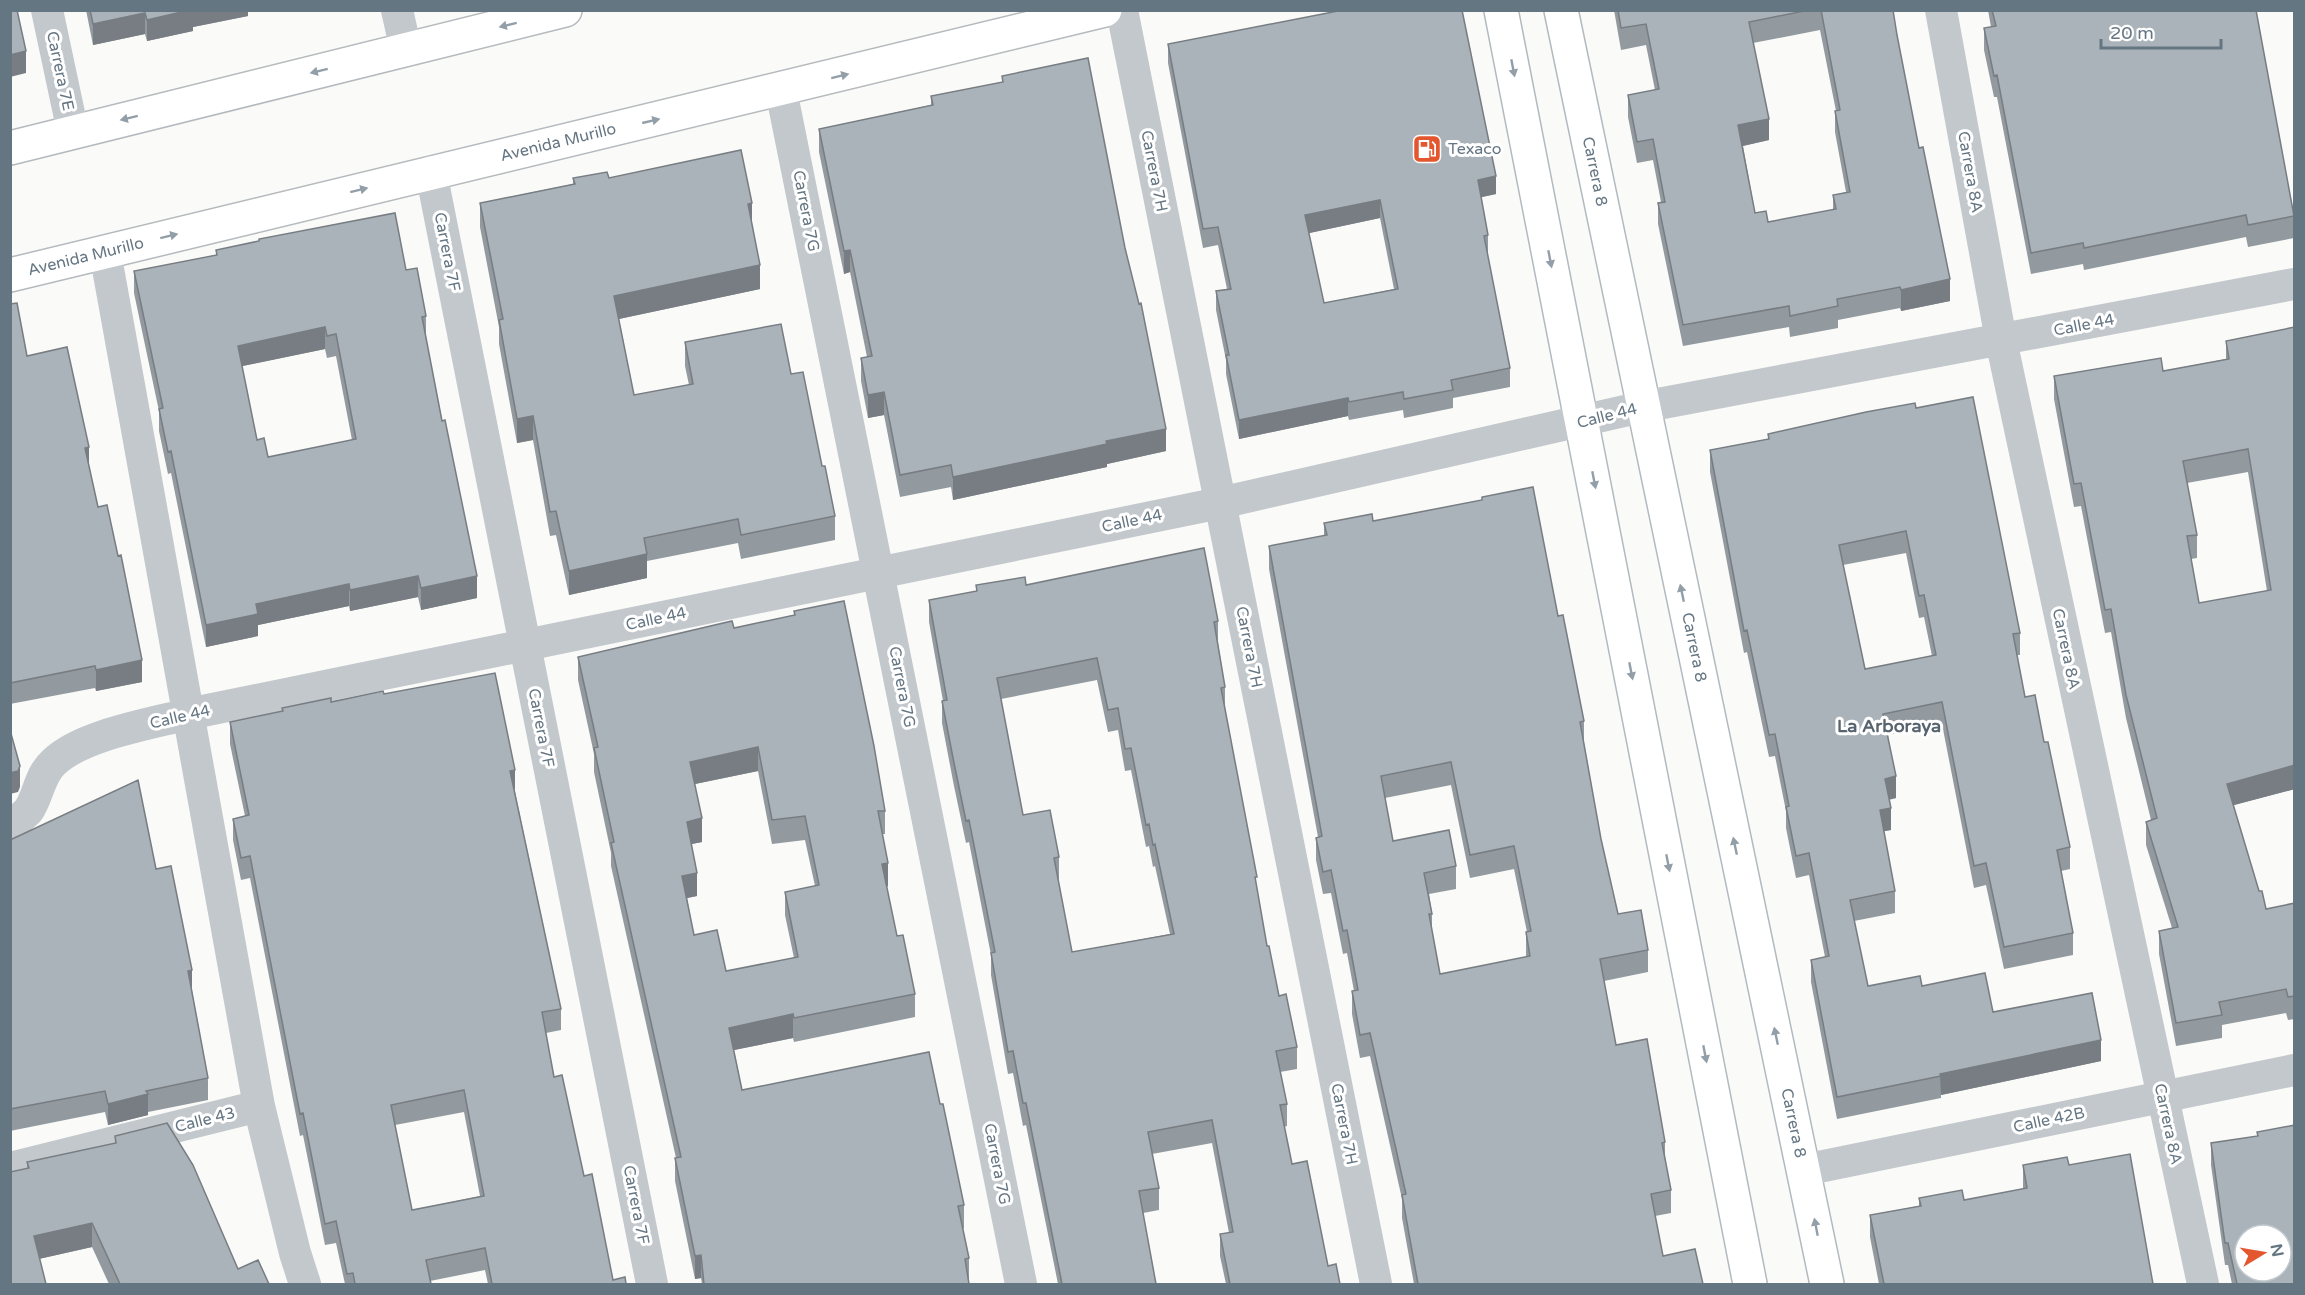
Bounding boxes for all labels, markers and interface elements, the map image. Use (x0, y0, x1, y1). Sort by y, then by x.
scale bar (2101, 12, 2221, 50)
one-way arrow (499, 20, 517, 30)
text: 20 m (2110, 22, 2154, 44)
street label: Carrera 7E (42, 29, 78, 113)
one-way arrow (1509, 59, 1518, 78)
one-way arrow (310, 67, 328, 77)
one-way arrow (831, 70, 850, 80)
one-way arrow (120, 114, 139, 124)
one-way arrow (642, 115, 660, 125)
street label: Avenida Murillo (498, 119, 618, 166)
street label: Carrera 7H (1136, 129, 1172, 213)
street label: Carrera 8A (1953, 130, 1987, 214)
fuel station icon: Texaco (1411, 133, 1443, 165)
street label: Carrera 8 (1578, 135, 1612, 208)
place label: Texaco (1448, 139, 1502, 159)
street label: Carrera 7G (788, 169, 824, 253)
one-way arrow (350, 184, 368, 194)
street label: Carrera 7F (430, 211, 465, 294)
one-way arrow (160, 231, 179, 241)
street label: Avenida Murillo (26, 233, 146, 280)
one-way arrow (1546, 250, 1555, 269)
street label: Calle 44 (2052, 309, 2116, 341)
street label: Calle 44 (1575, 399, 1639, 433)
one-way arrow (1590, 470, 1599, 489)
street label: Calle 44 (1100, 505, 1164, 537)
one-way arrow (1676, 584, 1686, 602)
street label: Calle 44 (624, 603, 688, 635)
street label: Carrera 7H (1231, 605, 1267, 689)
street label: Carrera 8A (2048, 607, 2084, 691)
street label: Carrera 8 (1677, 611, 1711, 684)
street label: Carrera 7G (884, 645, 920, 729)
one-way arrow (1627, 662, 1636, 681)
street label: Carrera 7F (524, 687, 559, 770)
street label: Calle 44 (148, 700, 212, 734)
district label: La Arboraya (1837, 715, 1941, 737)
one-way arrow (1730, 836, 1739, 855)
one-way arrow (1664, 853, 1673, 872)
one-way arrow (1770, 1027, 1780, 1046)
one-way arrow (1701, 1045, 1710, 1064)
street label: Carrera 7H (1326, 1082, 1362, 1166)
street label: Carrera 8A (2150, 1082, 2186, 1166)
street label: Carrera 8 (1776, 1086, 1810, 1160)
street label: Calle 43 (173, 1103, 237, 1137)
street label: Calle 42B (2011, 1103, 2087, 1137)
street label: Carrera 7G (979, 1122, 1015, 1206)
street label: Carrera 7F (619, 1164, 654, 1247)
one-way arrow (1810, 1218, 1820, 1236)
north arrow (2233, 1223, 2293, 1283)
text: N (2266, 1242, 2288, 1259)

